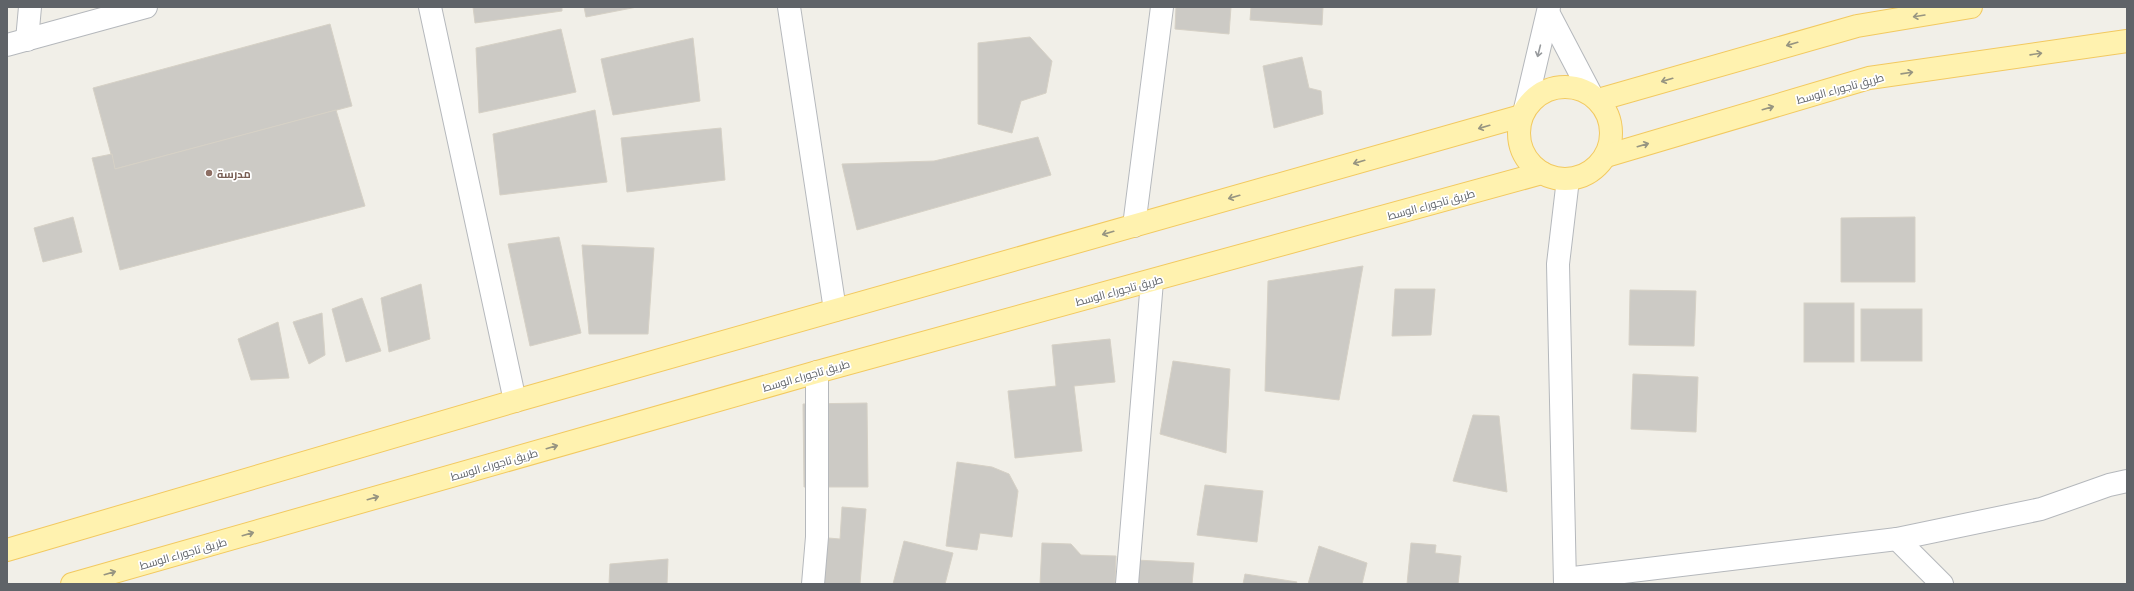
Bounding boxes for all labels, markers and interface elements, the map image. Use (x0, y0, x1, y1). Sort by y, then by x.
one-way arrow (1913, 12, 1926, 20)
one-way arrow (1786, 41, 1799, 48)
one-way arrow (1535, 45, 1543, 58)
one-way arrow (2029, 50, 2042, 58)
one-way arrow (1900, 69, 1913, 77)
street label: طريق تاجوراء الوسط (1795, 70, 1885, 107)
one-way arrow (1661, 77, 1674, 84)
one-way arrow (1761, 104, 1774, 111)
one-way arrow (1478, 124, 1491, 131)
one-way arrow (1636, 141, 1649, 148)
one-way arrow (1352, 159, 1365, 166)
place label: مدرسة (217, 167, 251, 181)
marker: مدرسة (204, 168, 214, 178)
street label: طريق تاجوراء الوسط (1386, 186, 1476, 223)
one-way arrow (1227, 194, 1240, 202)
one-way arrow (1102, 230, 1115, 237)
street label: طريق تاجوراء الوسط (1074, 272, 1164, 309)
street label: طريق تاجوراء الوسط (761, 356, 851, 395)
one-way arrow (545, 443, 558, 450)
street label: طريق تاجوراء الوسط (449, 445, 539, 484)
one-way arrow (366, 494, 379, 501)
one-way arrow (241, 530, 254, 537)
street label: طريق تاجوراء الوسط (138, 534, 228, 573)
one-way arrow (103, 569, 116, 576)

